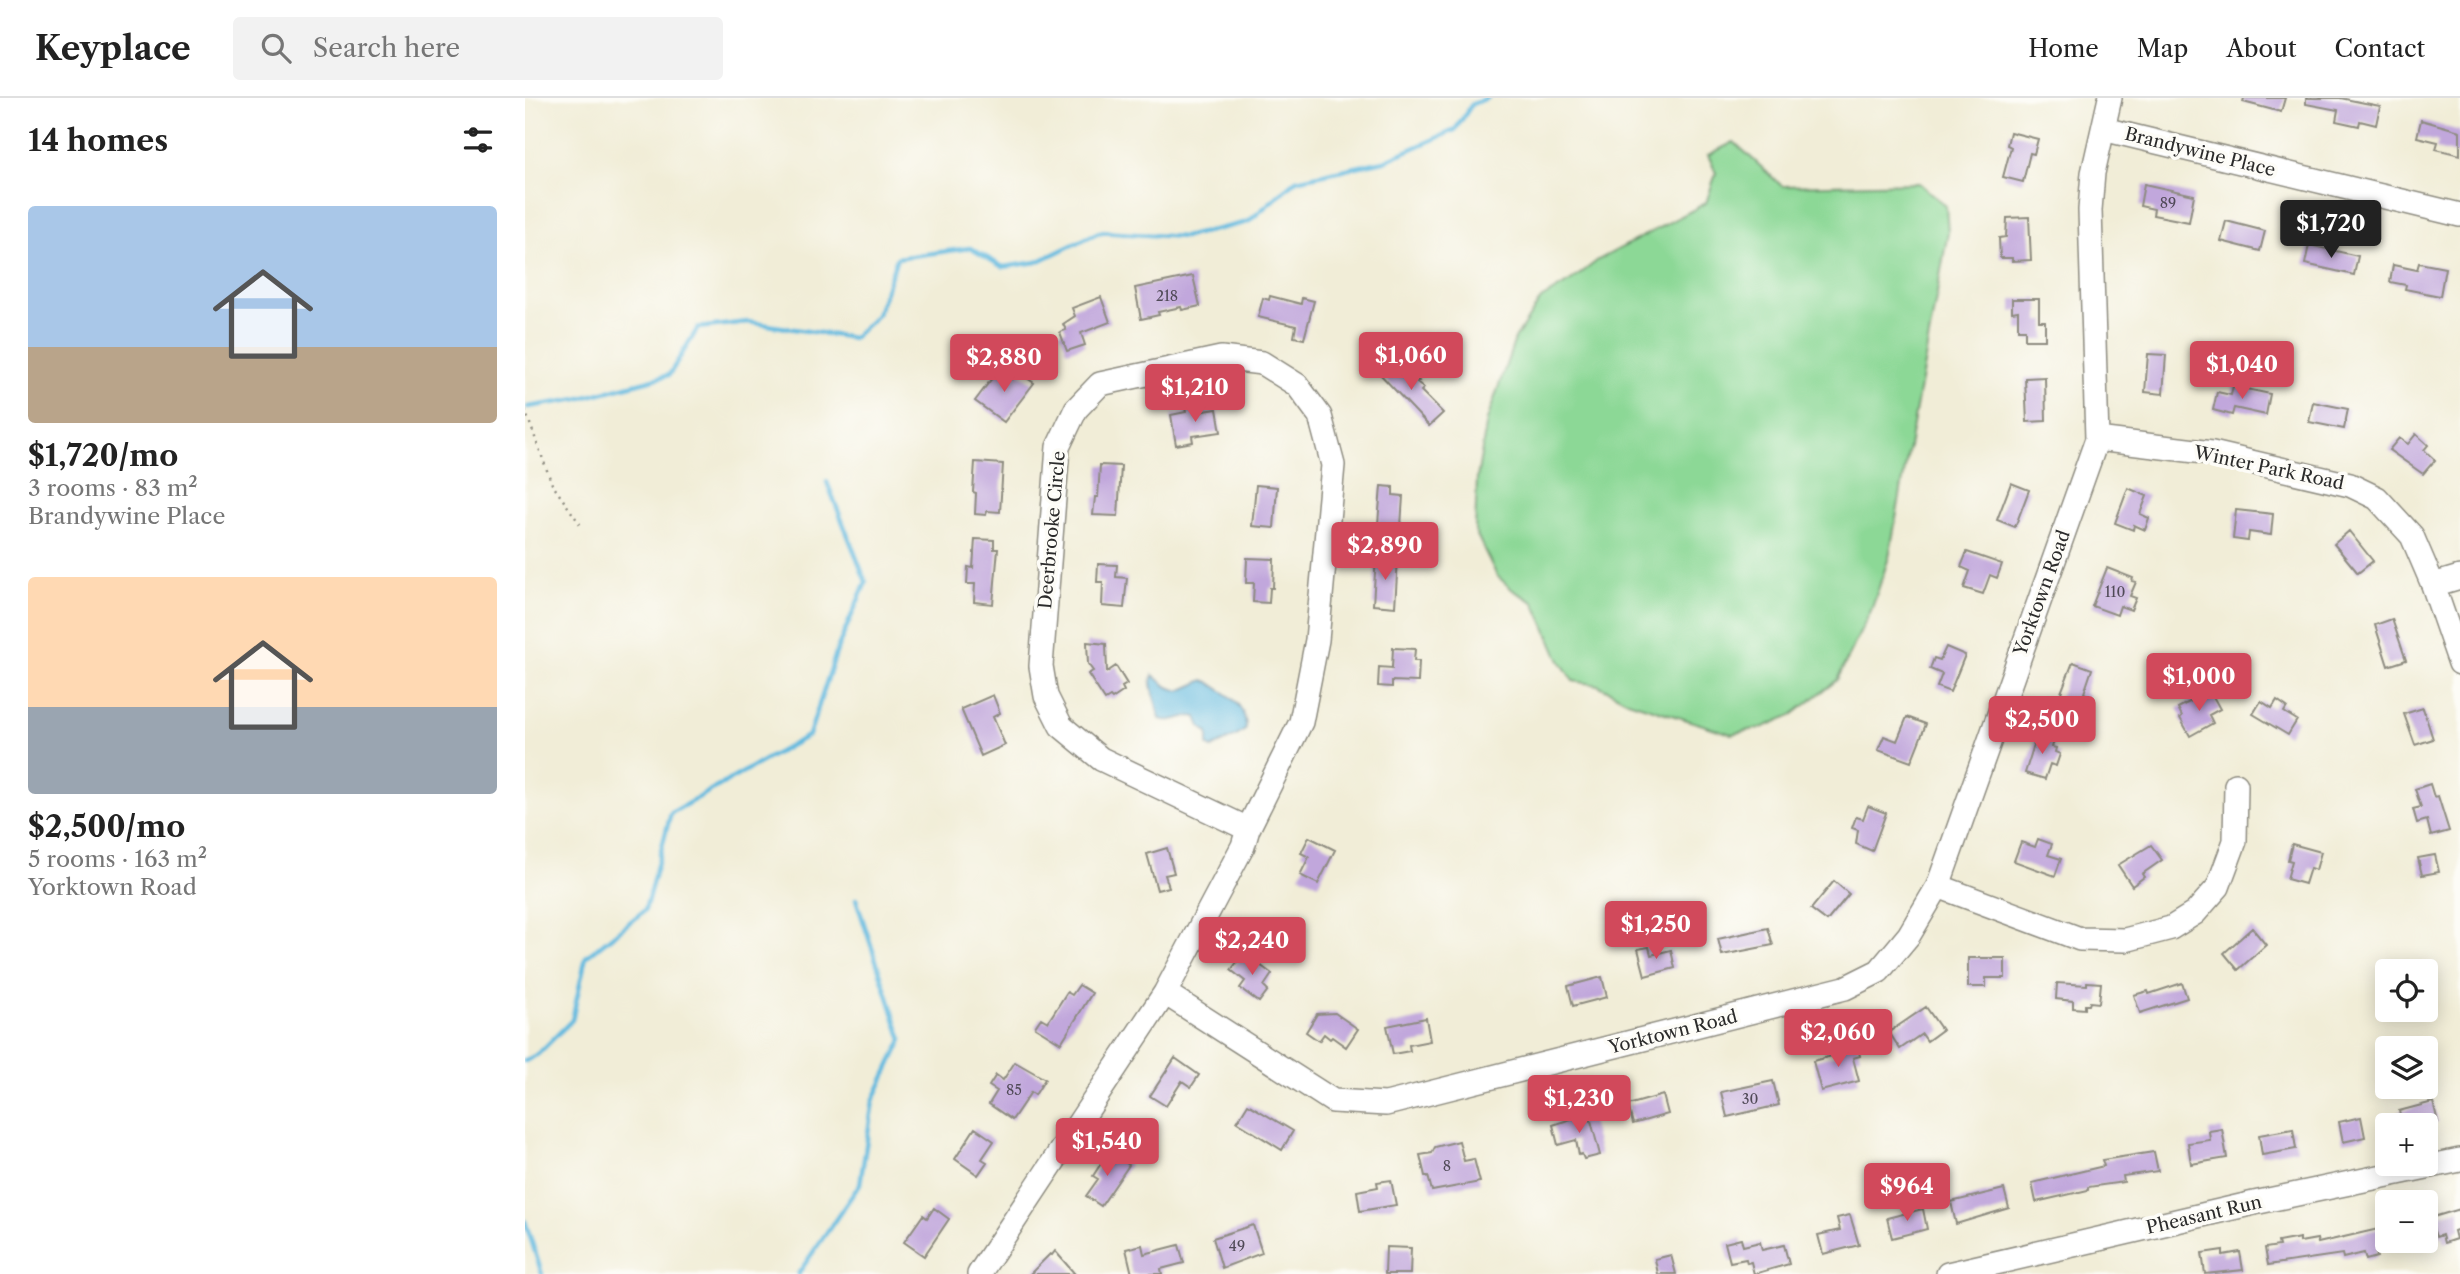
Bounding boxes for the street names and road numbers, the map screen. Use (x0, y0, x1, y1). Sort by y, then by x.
street label: Brandywine Place (2122, 123, 2278, 181)
street label: Winter Park Road (2191, 441, 2346, 495)
street label: Deerbrooke Circle (1034, 450, 1070, 610)
street label: Yorktown Road (2009, 527, 2075, 660)
street label: Yorktown Road (1605, 1005, 1740, 1059)
street label: Pheasant Run (2144, 1191, 2264, 1239)

